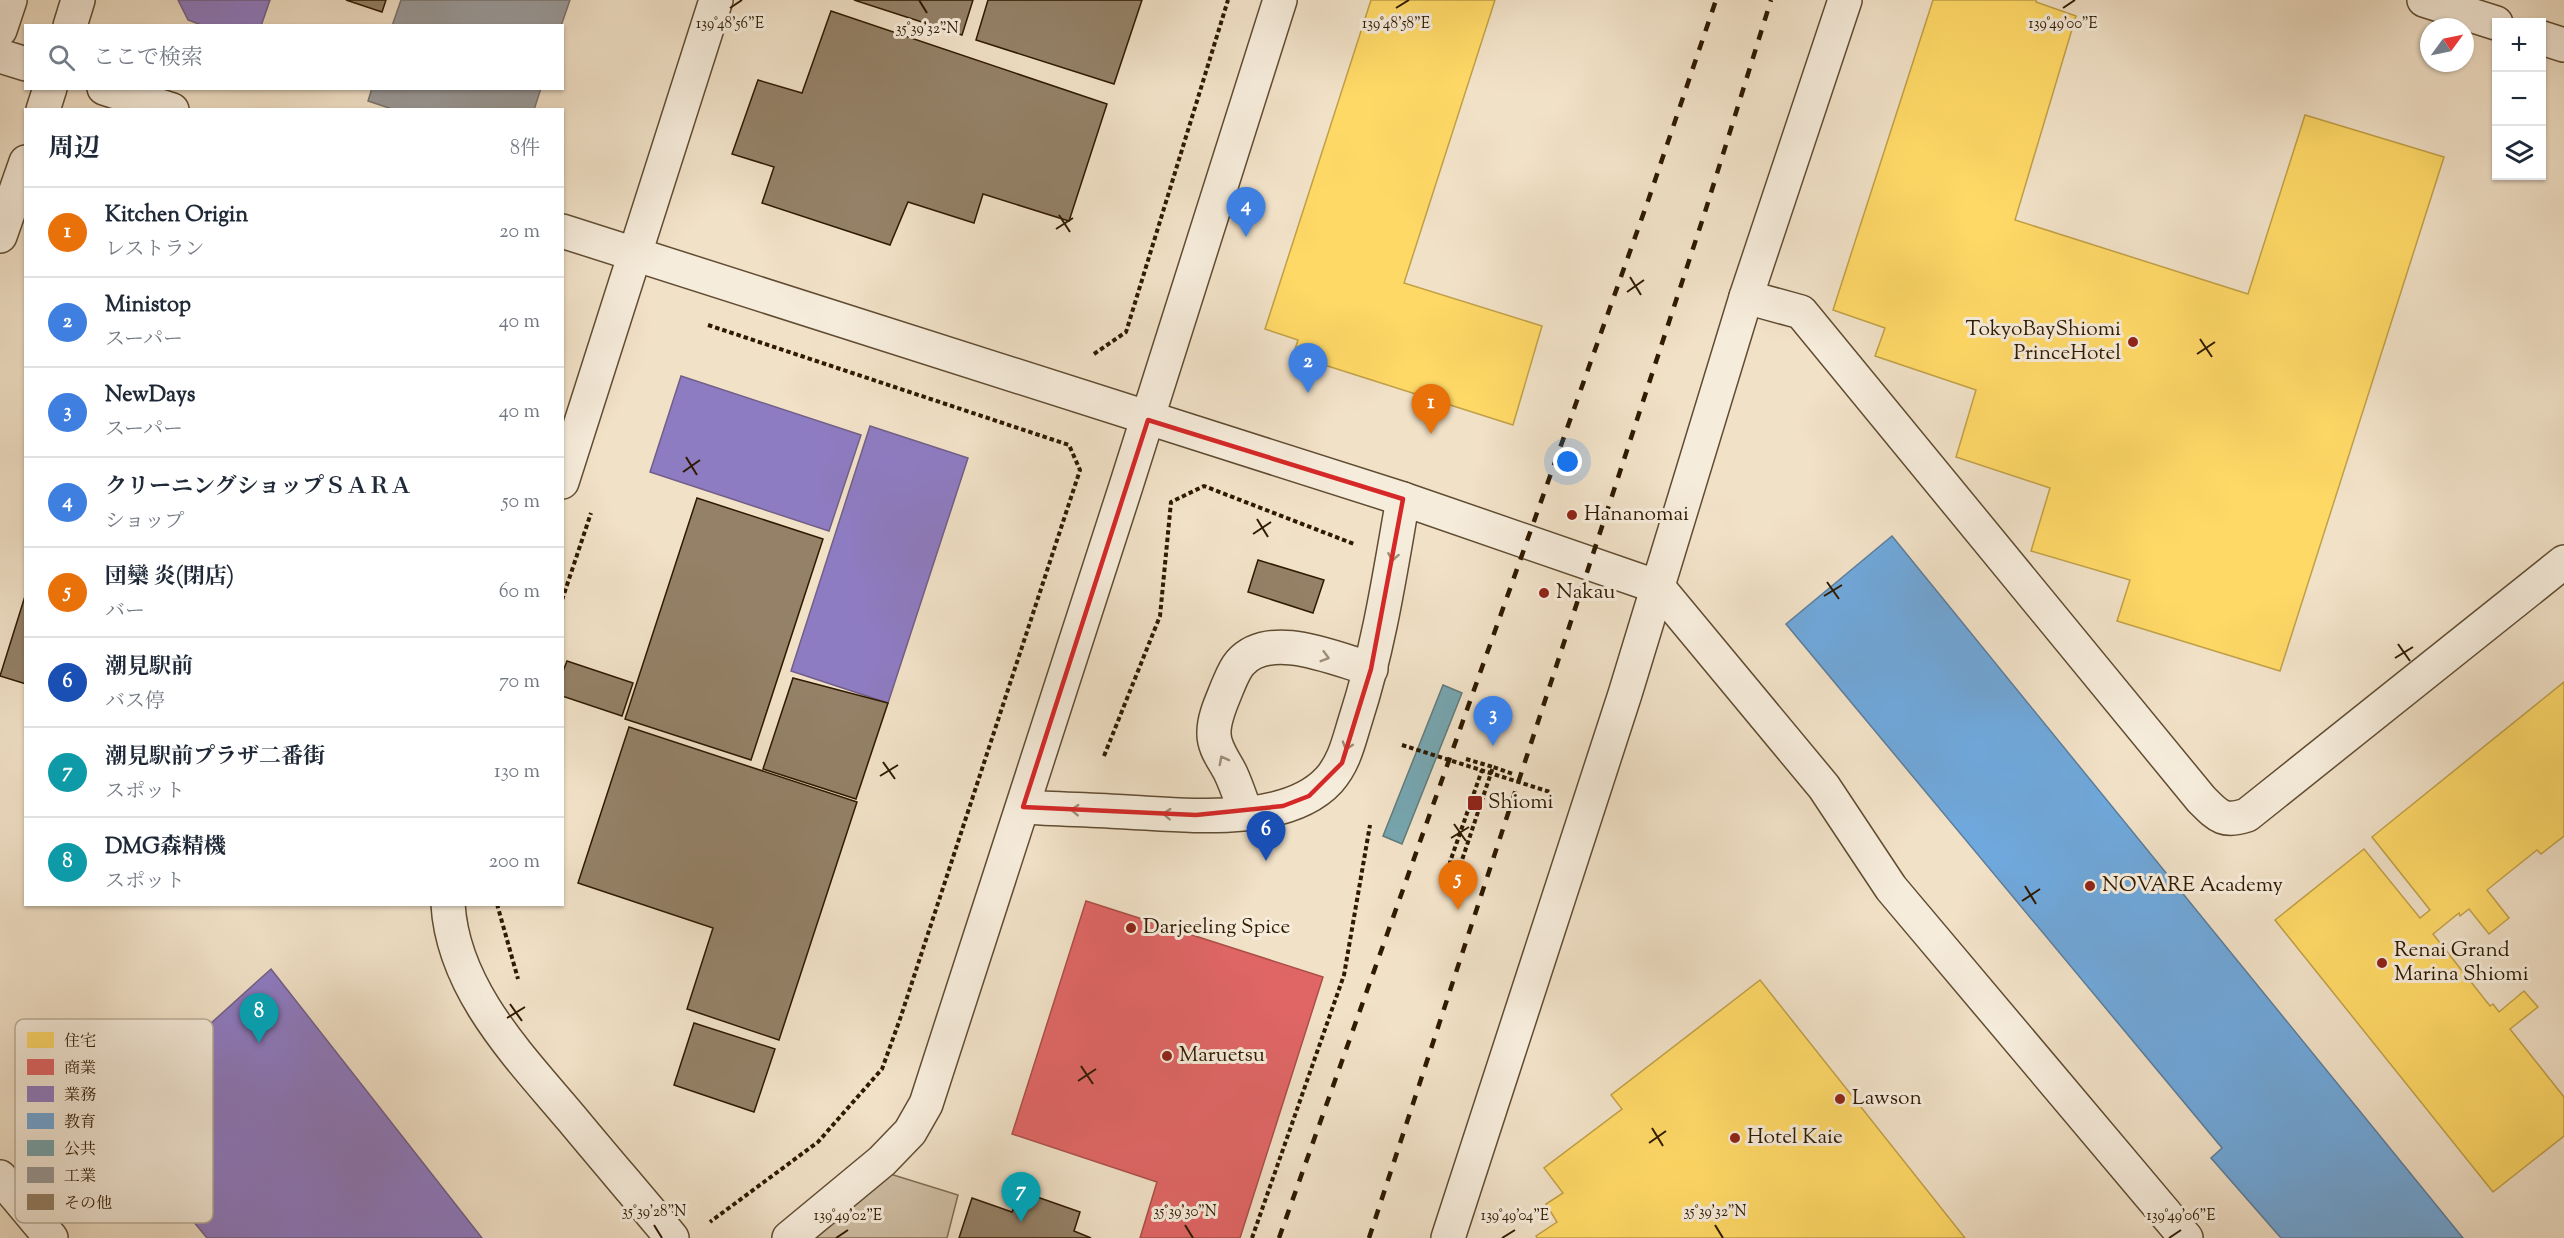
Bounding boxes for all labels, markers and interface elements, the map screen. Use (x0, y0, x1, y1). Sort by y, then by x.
text: 139°48'56"E (696, 14, 764, 35)
text: 139°48'58"E (1362, 14, 1430, 35)
text: 139°49'00"E (2028, 14, 2098, 35)
north arrow (2420, 18, 2474, 72)
map controls (2492, 18, 2546, 180)
button: + (2492, 18, 2546, 72)
text: 35°39'32"N (895, 19, 959, 40)
search box (24, 24, 564, 90)
icon: search (45, 41, 78, 74)
text: ここで検索 (93, 43, 203, 75)
button: − (2492, 72, 2546, 126)
button: layers (2492, 126, 2546, 180)
text: 周辺 (48, 131, 100, 168)
text: 8件 (510, 135, 540, 164)
pin: 4 (1226, 188, 1266, 237)
text: Kitchen Origin (105, 200, 248, 232)
text: 1 (64, 218, 71, 247)
text: 20 m (499, 218, 540, 247)
text: レストラン (105, 236, 204, 265)
text: Ministop (105, 290, 191, 322)
text: 2 (63, 308, 72, 337)
text: 40 m (499, 308, 540, 337)
place label: TokyoBayShiomi PrinceHotel (1966, 315, 2121, 369)
text: スーパー (105, 326, 183, 355)
marker: TokyoBayShiomi PrinceHotel (2126, 335, 2140, 349)
pin: 2 (1288, 344, 1328, 393)
text: NewDays (105, 380, 196, 412)
pin: 1 (1412, 384, 1450, 434)
text: 3 (63, 398, 72, 427)
text: 40 m (499, 398, 540, 427)
text: スーパー (105, 416, 183, 445)
your location (1553, 447, 1582, 476)
text: クリーニングショップＳＡＲＡ (105, 472, 412, 504)
text: 4 (62, 488, 73, 517)
text: 50 m (502, 488, 540, 517)
place label: Hananomai (1584, 500, 1689, 530)
text: ショップ (105, 508, 185, 537)
marker: Hananomai (1565, 508, 1579, 522)
one-way arrow (1387, 552, 1399, 562)
text: 団欒 炎(閉店) (105, 562, 234, 594)
text: 5 (64, 578, 71, 607)
text: 60 m (499, 578, 540, 607)
place label: Nakau (1556, 578, 1615, 608)
marker: Nakau (1537, 586, 1551, 600)
text: バー (105, 598, 145, 627)
one-way arrow (1320, 649, 1330, 662)
text: 潮見駅前 (105, 652, 193, 684)
text: 6 (63, 668, 72, 697)
text: 70 m (499, 668, 540, 697)
text: バス停 (105, 688, 165, 717)
pin: 3 (1474, 696, 1512, 746)
one-way arrow (1342, 740, 1354, 751)
text: 潮見駅前プラザ二番街 (105, 742, 325, 774)
one-way arrow (1219, 755, 1230, 766)
text: 7 (62, 758, 73, 787)
text: 130 m (494, 758, 540, 787)
text: スポット (105, 778, 185, 807)
place label: Shiomi (1488, 788, 1554, 818)
marker: Shiomi (1466, 794, 1484, 812)
one-way arrow (1071, 803, 1080, 816)
one-way arrow (1162, 807, 1171, 820)
pin: 6 (1246, 812, 1286, 861)
text: DMG森精機 (105, 832, 226, 864)
text: 8 (63, 848, 73, 877)
text: 200 m (489, 848, 540, 877)
pin: 5 (1438, 860, 1478, 910)
text: スポット (105, 868, 185, 897)
place label: NOVARE Academy (2102, 871, 2283, 901)
marker: NOVARE Academy (2083, 879, 2097, 893)
place label: Darjeeling Spice (1143, 913, 1290, 943)
marker: Darjeeling Spice (1124, 921, 1138, 935)
place label: Renai Grand Marina Shiomi (2394, 936, 2529, 990)
marker: Renai Grand Marina Shiomi (2375, 956, 2389, 970)
pin: 8 (240, 994, 278, 1043)
legend (15, 1019, 213, 1223)
text: 住宅 (64, 1031, 96, 1054)
place label: Maruetsu (1179, 1041, 1265, 1071)
marker: Maruetsu (1160, 1049, 1174, 1063)
text: 商業 (64, 1058, 96, 1081)
place label: Lawson (1852, 1084, 1922, 1114)
text: 業務 (64, 1085, 96, 1108)
marker: Lawson (1833, 1092, 1847, 1106)
text: 教育 (64, 1112, 96, 1135)
place label: Hotel Kaie (1747, 1123, 1843, 1153)
marker: Hotel Kaie (1728, 1131, 1742, 1145)
text: 公共 (64, 1139, 96, 1162)
text: 工業 (64, 1166, 96, 1189)
pin: 7 (1002, 1172, 1040, 1222)
text: その他 (64, 1193, 112, 1216)
text: 35°39'28"N (622, 1202, 686, 1223)
text: 35°39'30"N (1153, 1202, 1217, 1223)
text: 35°39'32"N (1683, 1202, 1747, 1223)
text: 139°49'02"E (814, 1206, 882, 1227)
text: 139°49'04"E (1481, 1206, 1549, 1227)
text: 139°49'06"E (2146, 1206, 2216, 1227)

